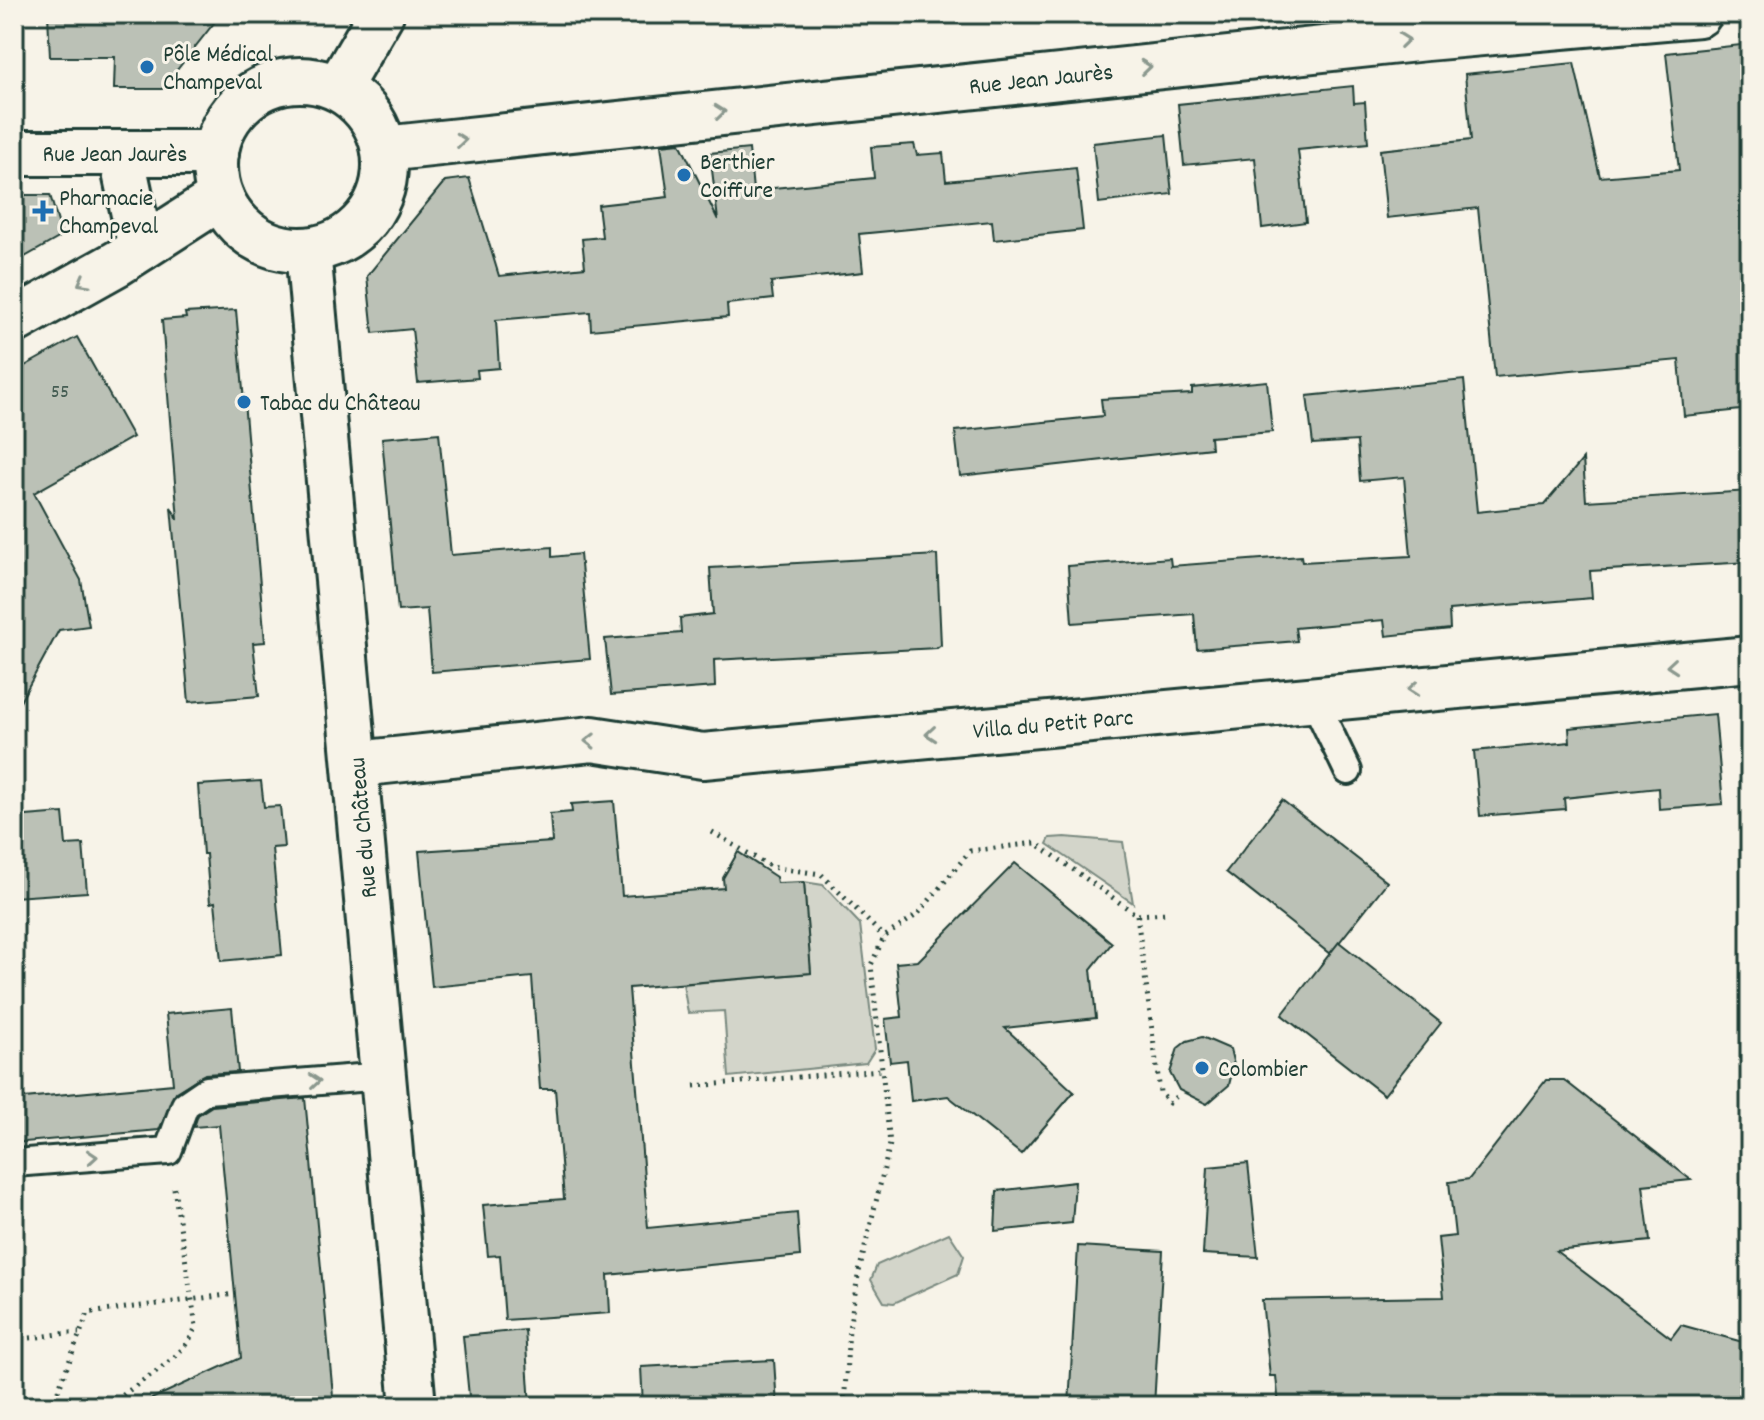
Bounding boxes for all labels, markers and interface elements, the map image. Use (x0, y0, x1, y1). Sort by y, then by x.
one-way arrow (1398, 31, 1411, 48)
place label: Pôle Médical Champeval (163, 39, 273, 101)
street label: Rue Jean Jaurès (967, 57, 1115, 105)
marker: Pôle Médical Champeval (138, 58, 156, 76)
one-way arrow (1139, 59, 1152, 76)
one-way arrow (714, 104, 727, 121)
one-way arrow (455, 131, 468, 148)
street label: Rue Jean Jaurès (43, 139, 187, 173)
place label: Berthier Coiffure (700, 147, 775, 209)
marker: Berthier Coiffure (675, 166, 693, 184)
place label: Pharmacie Champeval (59, 183, 158, 245)
marker: Pharmacie Champeval (34, 202, 52, 220)
one-way arrow (77, 272, 92, 288)
house number: 55 (51, 379, 69, 407)
place label: Tabac du Château (260, 388, 421, 422)
marker: Tabac du Château (235, 393, 253, 411)
one-way arrow (1665, 657, 1678, 674)
one-way arrow (1406, 680, 1419, 697)
street label: Villa du Petit Parc (972, 702, 1135, 750)
one-way arrow (925, 726, 938, 743)
one-way arrow (583, 732, 596, 750)
street label: Rue du Château (342, 756, 388, 899)
place label: Colombier (1218, 1054, 1308, 1088)
marker: Colombier (1193, 1059, 1211, 1077)
one-way arrow (309, 1073, 322, 1090)
one-way arrow (86, 1149, 99, 1166)

